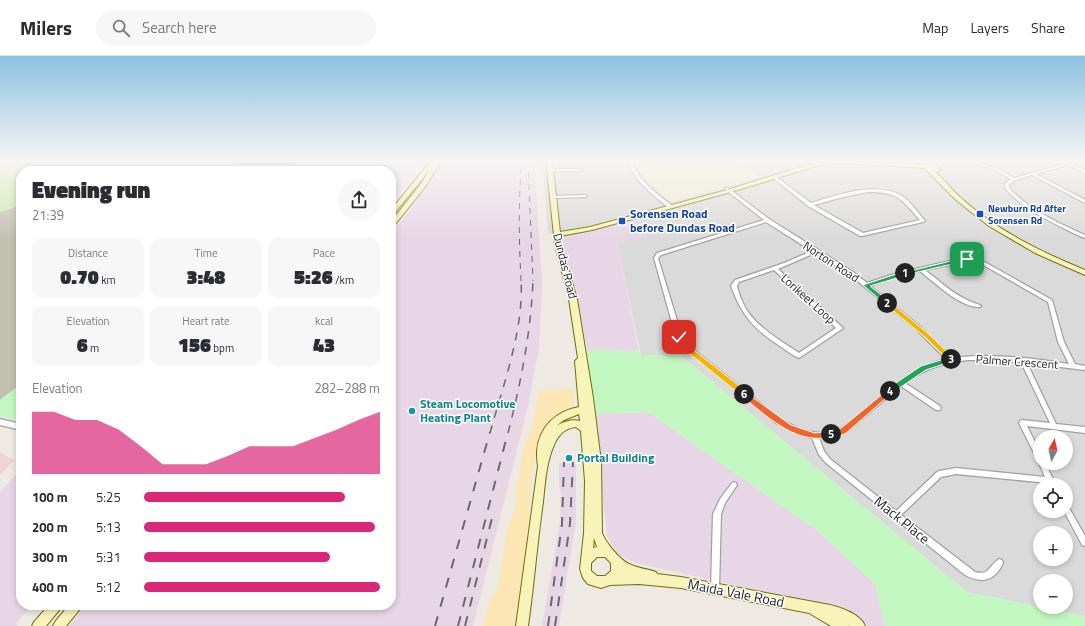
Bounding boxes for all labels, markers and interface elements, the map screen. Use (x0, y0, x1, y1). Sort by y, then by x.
search box (96, 10, 376, 46)
text: Milers (20, 13, 72, 42)
text: Search here (142, 16, 216, 39)
icon: search (110, 17, 132, 39)
text: Map (922, 17, 948, 38)
text: Layers (970, 17, 1009, 38)
text: Share (1031, 17, 1065, 38)
text: Evening run (32, 173, 150, 207)
button: share (338, 179, 380, 221)
place label: Newburn Rd After Sorensen Rd (988, 201, 1066, 228)
place label: Sorensen Road before Dundas Road (630, 204, 735, 237)
text: 21:39 (32, 205, 64, 225)
marker: Newburn Rd After Sorensen Rd (975, 209, 985, 219)
marker: Sorensen Road before Dundas Road (617, 216, 627, 226)
street label: Dundas Road (548, 231, 583, 301)
street label: Norton Road (799, 236, 863, 287)
pin (950, 242, 984, 276)
text: Distance (68, 245, 108, 261)
text: Time (195, 245, 217, 261)
text: Pace (313, 245, 335, 261)
icon: arrive (956, 248, 978, 270)
text: 0.70 (60, 261, 99, 292)
text: 3:48 (187, 261, 225, 292)
text: 5:26 (294, 261, 333, 292)
pin: 1 (895, 263, 915, 283)
text: 1 (902, 265, 908, 281)
street label: Lorikeet Loop (777, 269, 840, 328)
text: km (99, 272, 116, 288)
text: /km (333, 272, 354, 288)
pin: 2 (877, 293, 897, 313)
text: 2 (884, 295, 890, 311)
text: Elevation (67, 313, 109, 329)
text: Heart rate (182, 313, 230, 329)
text: kcal (315, 313, 333, 329)
pin (662, 320, 696, 354)
icon: check (668, 326, 690, 348)
text: 6 (77, 329, 88, 360)
text: 156 (178, 329, 211, 360)
text: 43 (313, 329, 335, 360)
text: m (88, 340, 99, 356)
text: bpm (211, 340, 234, 356)
pin: 3 (941, 349, 961, 369)
street label: Palmer Crescent (975, 349, 1060, 374)
text: 3 (948, 351, 954, 367)
text: Elevation (32, 378, 83, 398)
text: 282–288 m (314, 378, 380, 398)
pin: 4 (880, 381, 900, 401)
text: 4 (887, 383, 893, 399)
pin: 6 (734, 384, 754, 404)
text: 6 (741, 386, 747, 402)
place label: Steam Locomotive Heating Plant (420, 394, 515, 427)
marker: Steam Locomotive Heating Plant (407, 406, 417, 416)
pin: 5 (821, 424, 841, 444)
text: 5 (828, 426, 834, 442)
north arrow (1033, 430, 1073, 470)
map controls (1033, 430, 1073, 614)
place label: Portal Building (577, 448, 655, 467)
marker: Portal Building (564, 453, 574, 463)
button: locate (1033, 478, 1073, 518)
text: 100 m (32, 487, 68, 507)
text: 5:25 (96, 487, 121, 507)
street label: Mack Place (870, 491, 935, 549)
text: 200 m (32, 517, 68, 537)
text: 5:13 (96, 517, 121, 537)
button: + (1033, 526, 1073, 566)
text: 300 m (32, 547, 68, 567)
text: 5:31 (96, 547, 121, 567)
street label: Maida Vale Road (686, 573, 786, 612)
button: − (1033, 574, 1073, 614)
text: 400 m (32, 577, 68, 597)
text: 5:12 (96, 577, 121, 597)

